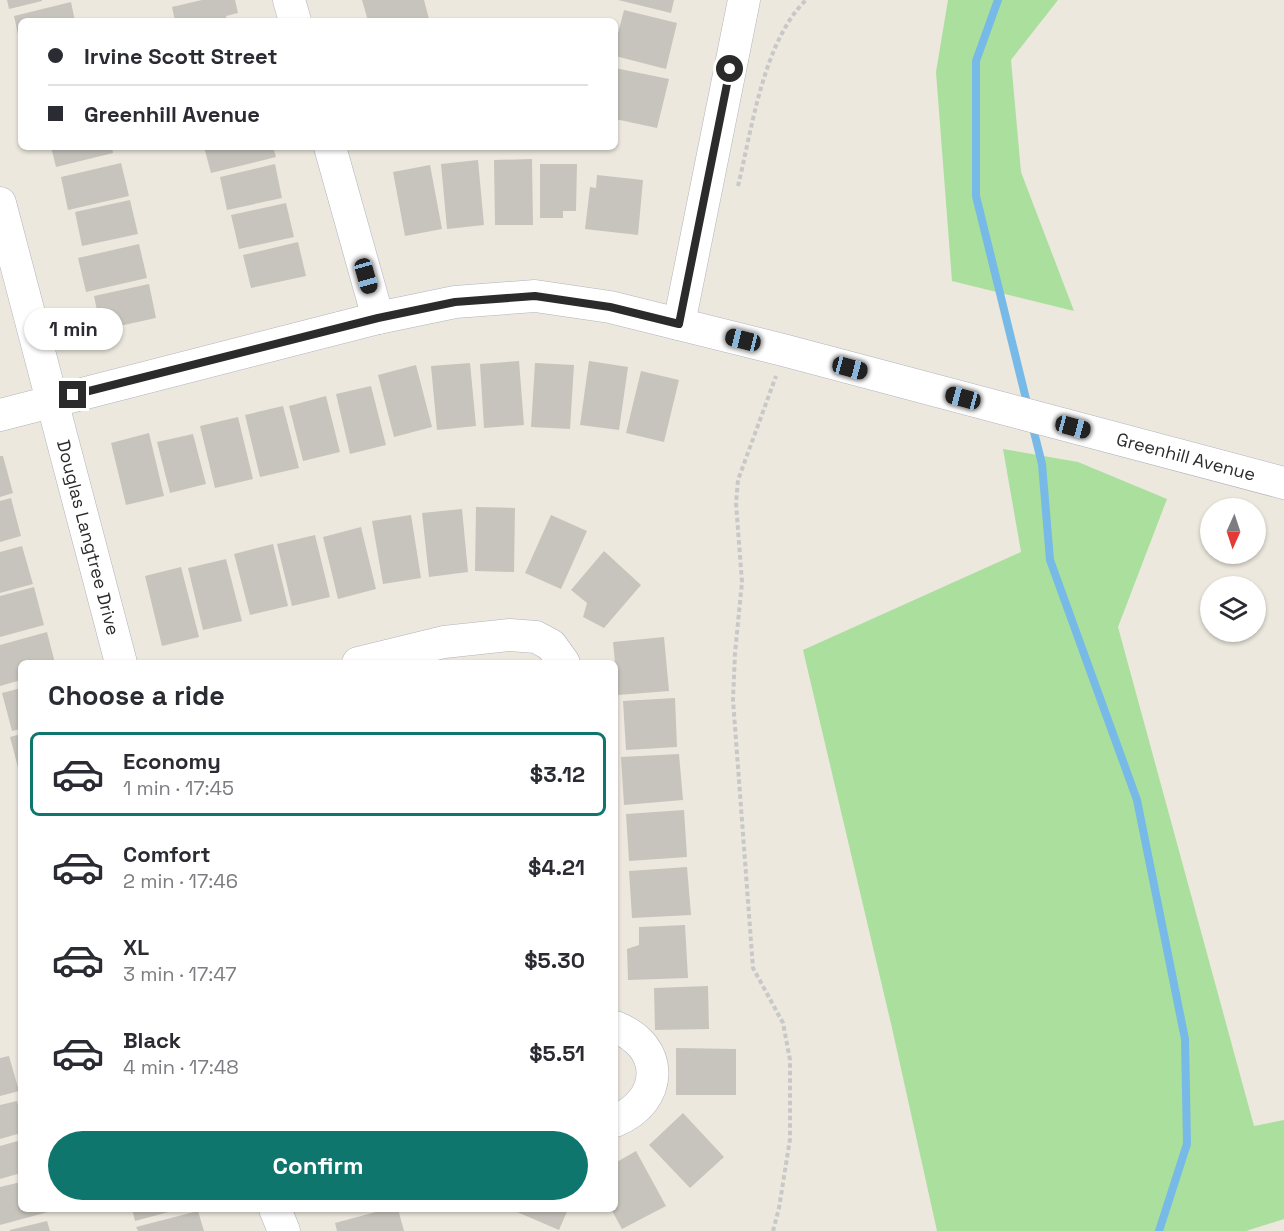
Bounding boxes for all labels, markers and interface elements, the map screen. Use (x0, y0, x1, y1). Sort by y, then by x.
text: Irvine Scott Street (84, 42, 278, 70)
route start (716, 55, 743, 82)
text: Greenhill Avenue (84, 100, 260, 128)
car (352, 256, 380, 296)
callout: 1 min (23, 308, 122, 350)
text: 1 min (49, 316, 98, 342)
car (723, 327, 763, 353)
car (830, 355, 870, 381)
route end (59, 381, 86, 408)
car (943, 385, 983, 411)
car (1053, 414, 1093, 440)
street label: Greenhill Avenue (1114, 427, 1258, 486)
street label: Douglas Langtree Drive (52, 437, 125, 638)
north arrow (1200, 498, 1266, 564)
map controls (1200, 498, 1266, 642)
button: layers (1200, 576, 1266, 642)
text: Choose a ride (48, 678, 225, 713)
icon: car (51, 747, 105, 801)
text: Economy (123, 747, 221, 775)
text: $3.12 (530, 760, 585, 788)
text: 1 min · 17:45 (123, 775, 234, 801)
icon: car (51, 840, 105, 894)
text: Comfort (123, 840, 211, 868)
text: $4.21 (528, 853, 585, 881)
text: 2 min · 17:46 (123, 868, 238, 894)
icon: car (51, 933, 105, 987)
text: XL (123, 933, 149, 961)
text: $5.30 (524, 946, 585, 974)
text: 3 min · 17:47 (123, 961, 236, 987)
icon: car (51, 1026, 105, 1080)
text: Black (123, 1026, 181, 1054)
text: $5.51 (529, 1039, 585, 1067)
text: 4 min · 17:48 (123, 1054, 239, 1080)
button: Confirm (48, 1131, 588, 1200)

